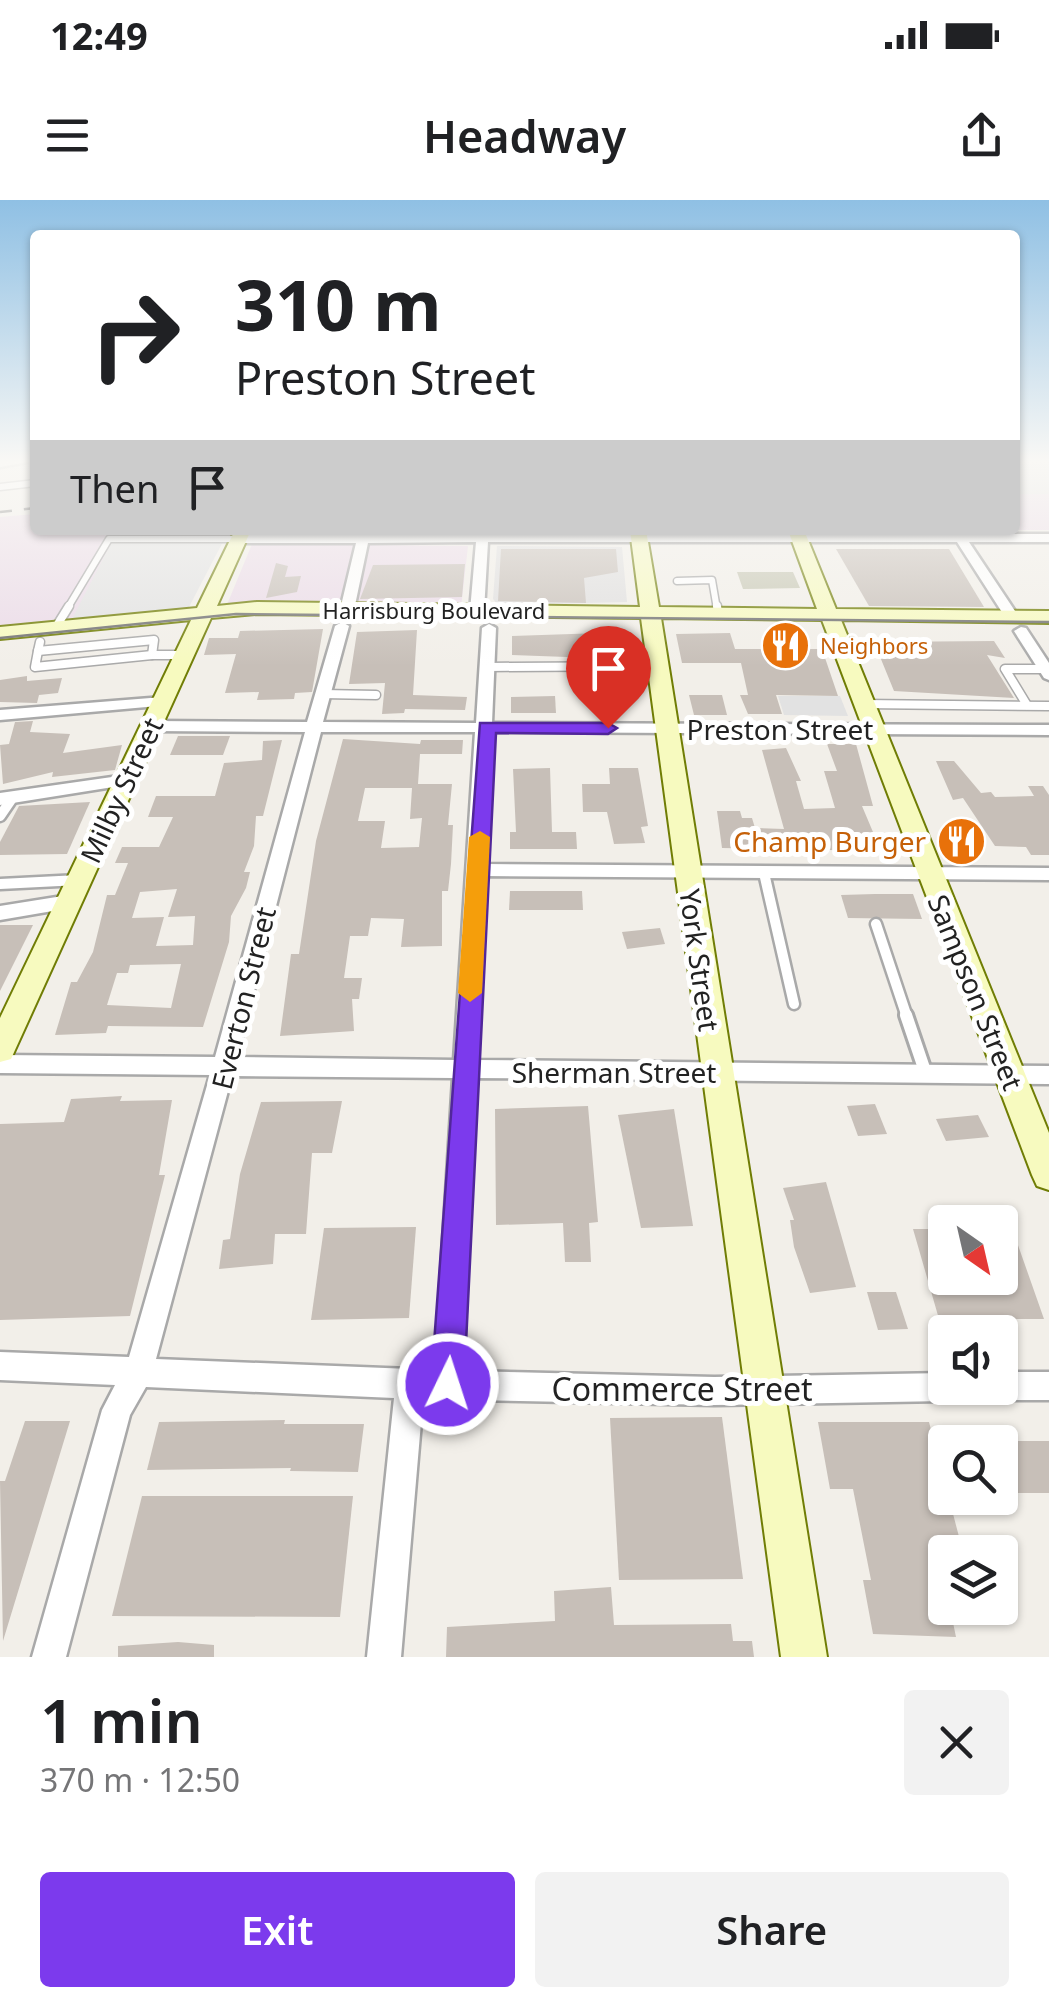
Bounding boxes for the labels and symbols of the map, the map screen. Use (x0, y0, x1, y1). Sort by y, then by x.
street label: Harrisburg Boulevard (323, 595, 545, 625)
restaurant icon: Neighbors (759, 619, 811, 671)
pin (566, 626, 651, 729)
place label: Neighbors (820, 630, 928, 660)
street label: Preston Street (687, 710, 873, 748)
street label: Milby Street (71, 711, 171, 869)
restaurant icon: Champ Burger (935, 815, 987, 867)
place label: Champ Burger (733, 822, 926, 860)
street label: York Street (671, 886, 729, 1034)
street label: Sampson Street (920, 889, 1032, 1095)
street label: Everton Street (202, 903, 284, 1093)
street label: Sherman Street (512, 1053, 716, 1091)
north arrow (928, 1205, 1018, 1295)
position arrow (396, 1332, 500, 1436)
street label: Commerce Street (551, 1367, 813, 1410)

